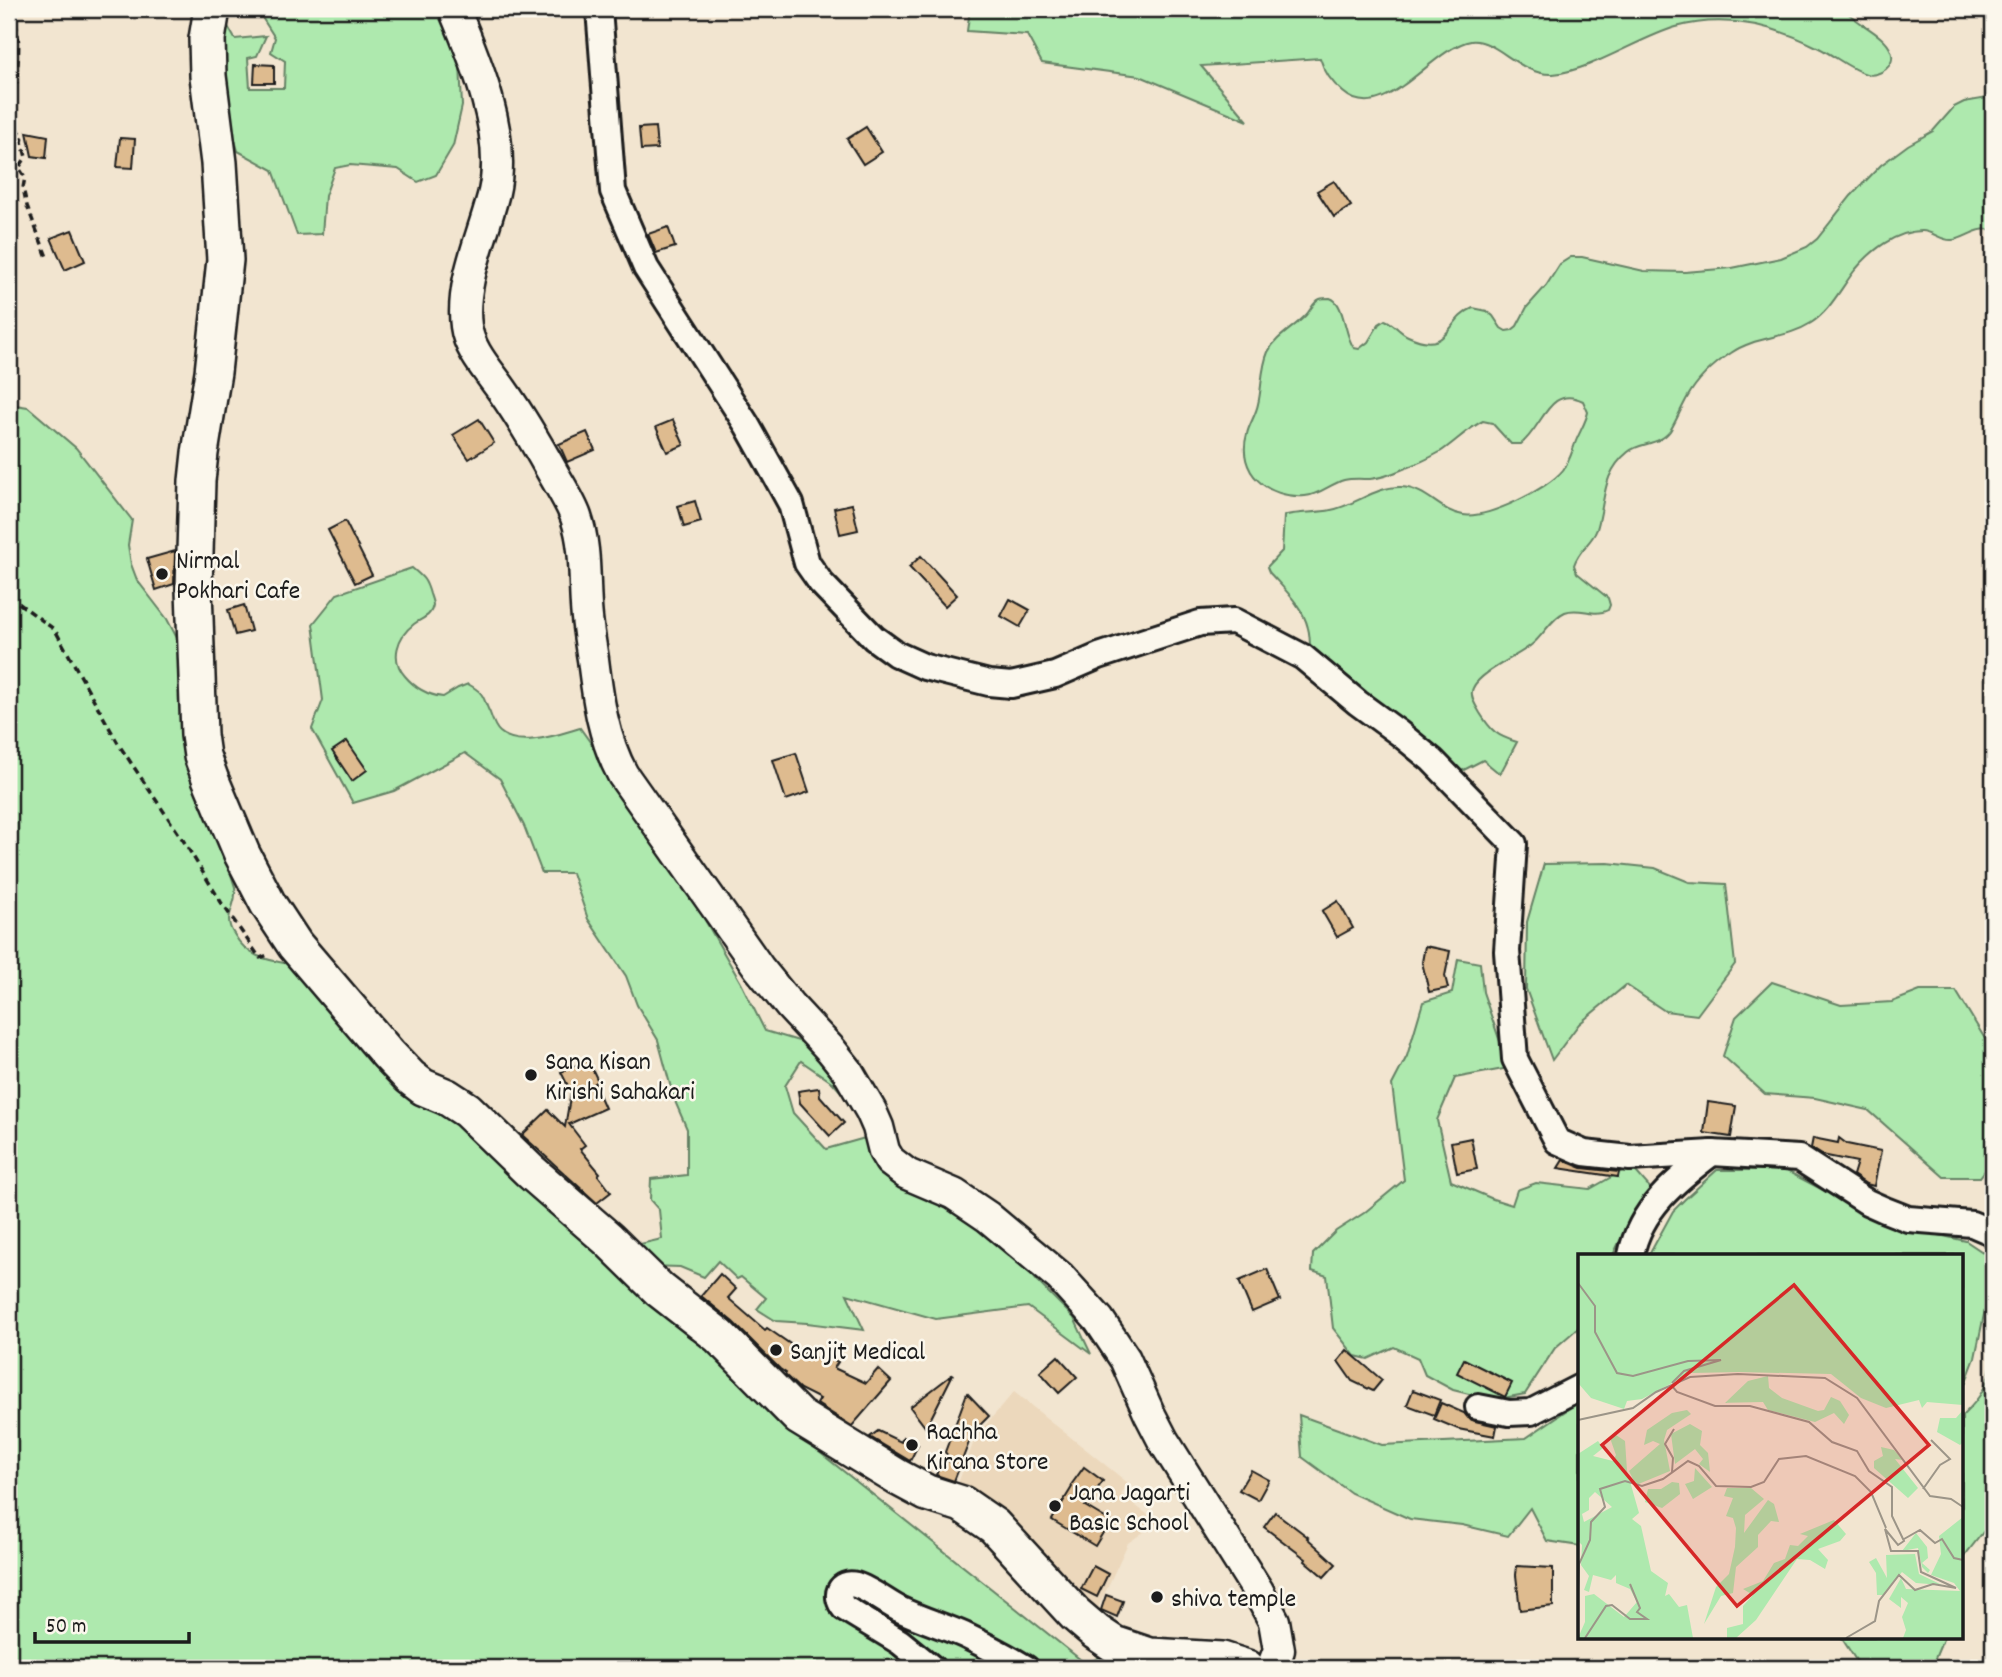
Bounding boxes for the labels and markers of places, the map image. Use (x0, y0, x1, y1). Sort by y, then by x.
place label: Nirmal Pokhari Cafe (176, 544, 300, 611)
marker: Nirmal Pokhari Cafe (154, 566, 170, 582)
place label: Sana Kisan Kirishi Sahakari (545, 1045, 695, 1112)
marker: Sana Kisan Kirishi Sahakari (523, 1067, 539, 1083)
place label: Sanjit Medical (790, 1335, 925, 1372)
marker: Sanjit Medical (768, 1342, 784, 1358)
place label: Rachha Kirana Store (926, 1415, 1049, 1482)
marker: Rachha Kirana Store (904, 1437, 920, 1453)
place label: Jana Jagarti Basic School (1069, 1476, 1190, 1543)
marker: Jana Jagarti Basic School (1047, 1498, 1063, 1514)
place label: shiva temple (1171, 1582, 1296, 1619)
marker: shiva temple (1149, 1589, 1165, 1605)

